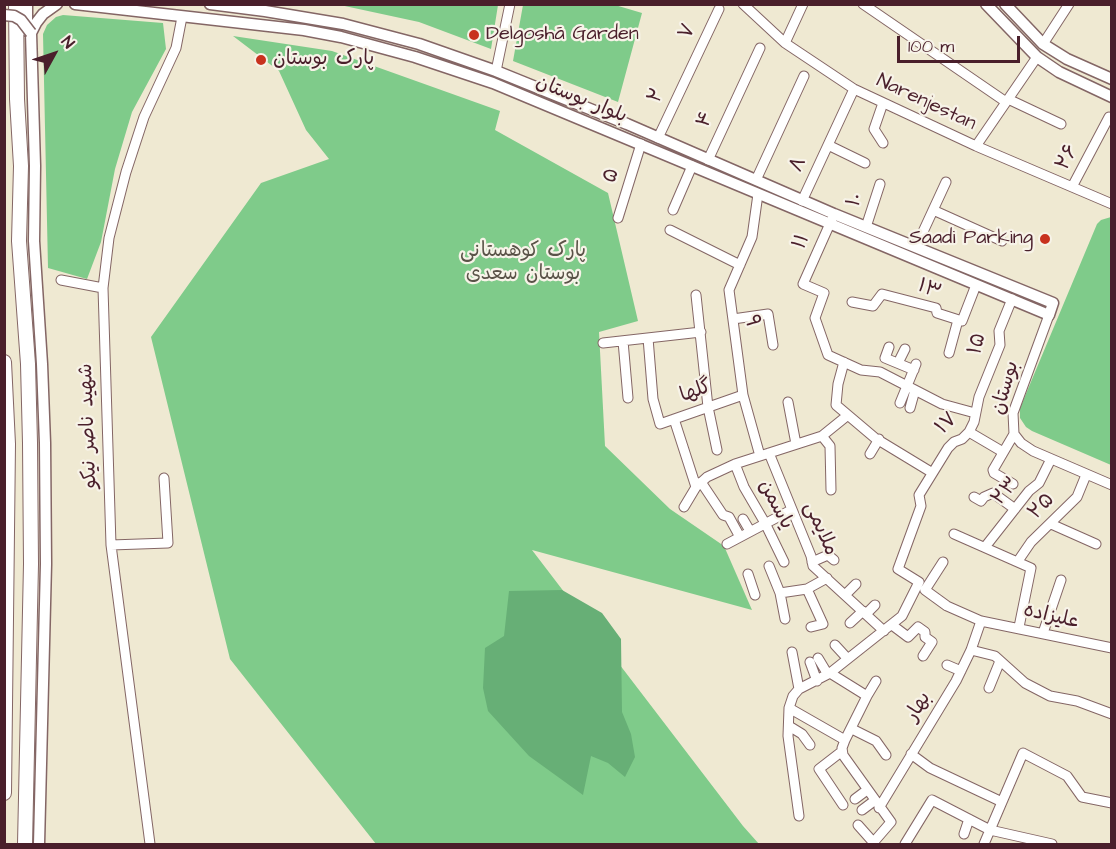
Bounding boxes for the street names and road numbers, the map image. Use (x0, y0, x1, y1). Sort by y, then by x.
street label: ۷ (674, 20, 702, 44)
street label: Narenjestan (872, 69, 980, 137)
street label: بلوار بوستان (532, 71, 630, 129)
street label: ۲ (643, 85, 671, 107)
street label: ۴ (692, 108, 720, 132)
street label: ۲۶ (1051, 141, 1085, 175)
street label: ۸ (785, 154, 813, 176)
street label: ۵ (599, 166, 625, 186)
street label: ۱۰ (842, 190, 870, 210)
street label: ۱۱ (788, 230, 816, 254)
street label: ۱۳ (914, 274, 944, 306)
street label: ۹ (738, 313, 764, 329)
street label: ۱۵ (964, 331, 992, 357)
street label: بوستان (987, 358, 1025, 418)
street label: شهید ناصر نیکو (75, 363, 103, 489)
street label: گلها (677, 375, 715, 409)
street label: ۱۷ (931, 408, 963, 440)
street label: ۲۳ (987, 473, 1025, 511)
street label: یاسمن (752, 476, 798, 534)
street label: ۲۵ (1024, 489, 1060, 525)
street label: ملایمی (798, 499, 842, 559)
street label: علیزاده (1021, 599, 1081, 635)
street label: بهار (901, 688, 937, 726)

